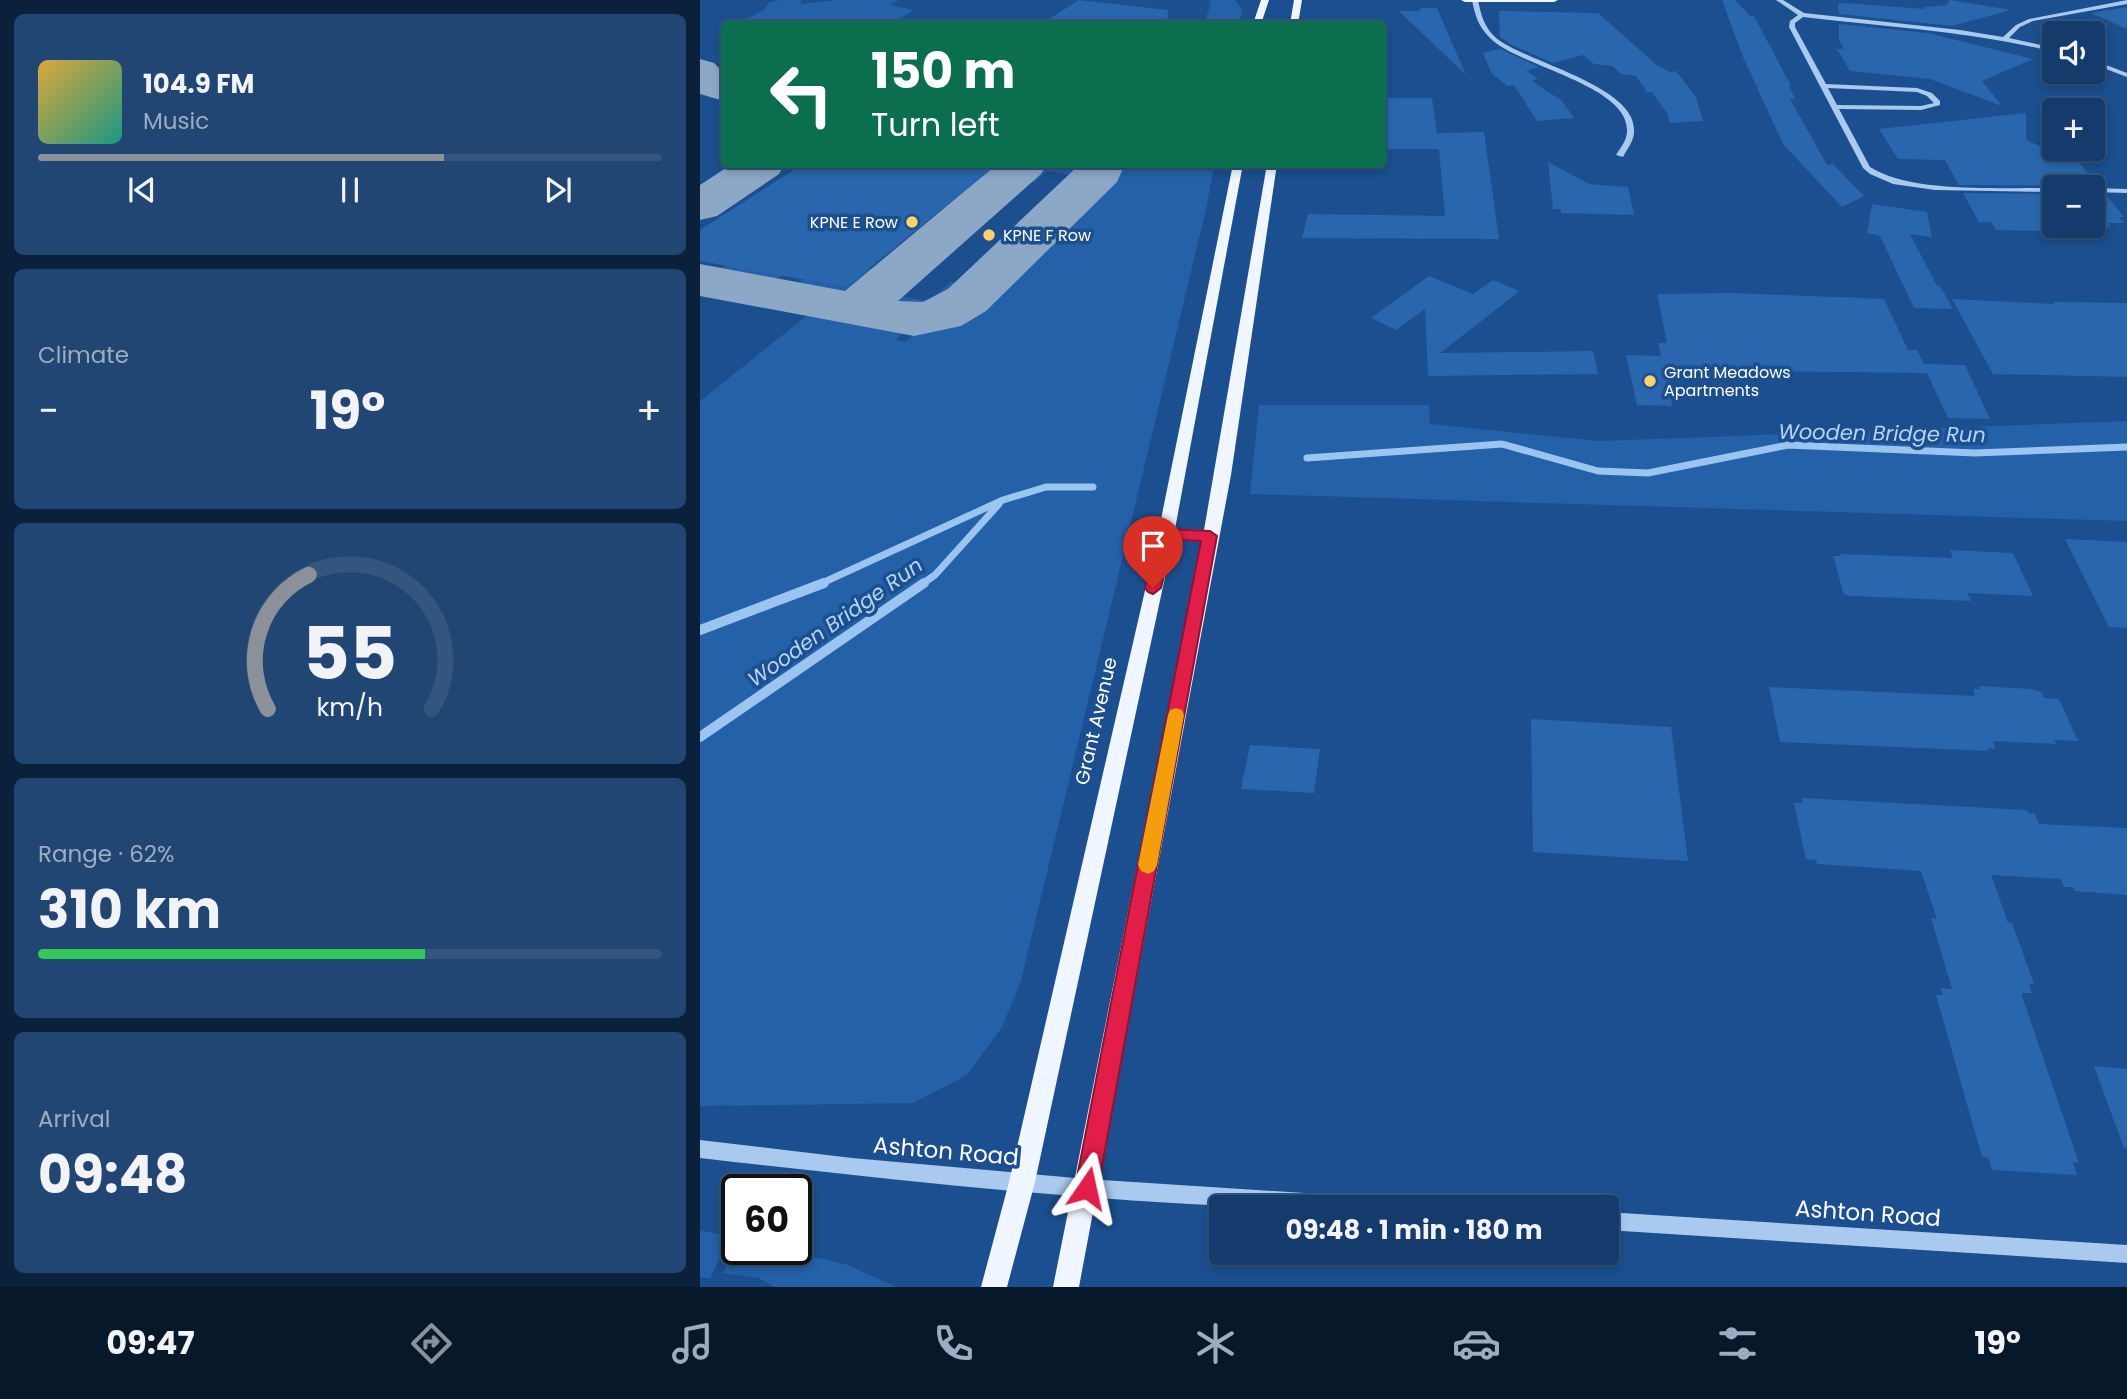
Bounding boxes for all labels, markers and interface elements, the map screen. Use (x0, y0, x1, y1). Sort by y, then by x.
map controls (2042, 21, 2105, 238)
button: sound (2042, 21, 2105, 84)
text: 150 m (871, 37, 1016, 105)
icon: left (756, 49, 847, 140)
text: 104.9 FM (143, 66, 254, 102)
button: + (2042, 98, 2105, 161)
text: Turn left (871, 102, 1000, 147)
text: Music (143, 105, 209, 137)
icon: previous (123, 171, 161, 209)
icon: pause (331, 171, 369, 209)
icon: next (539, 171, 577, 209)
button: − (2042, 175, 2105, 238)
place label: KPNE E Row (810, 211, 898, 234)
marker: KPNE E Row (904, 214, 920, 230)
place label: KPNE F Row (1003, 224, 1091, 247)
marker: KPNE F Row (981, 227, 997, 243)
text: Climate (38, 339, 129, 371)
place label: Grant Meadows Apartments (1664, 361, 1791, 402)
marker: Grant Meadows Apartments (1642, 373, 1658, 389)
text: 19° (310, 374, 385, 447)
text: − (38, 384, 59, 437)
text: + (636, 384, 662, 437)
water label: Wooden Bridge Run (1778, 417, 1986, 449)
pin (1123, 516, 1183, 588)
icon: arrive (1134, 527, 1172, 565)
water label: Wooden Bridge Run (742, 551, 928, 693)
text: 55 (303, 604, 397, 705)
street label: Grant Avenue (1068, 655, 1124, 787)
text: km/h (317, 690, 383, 725)
text: Range · 62% (38, 838, 175, 870)
text: 310 km (38, 873, 221, 946)
text: Arrival (38, 1103, 110, 1135)
street label: Ashton Road (872, 1129, 1020, 1173)
text: 09:48 (38, 1138, 188, 1211)
position arrow (1050, 1151, 1124, 1225)
speed limit sign: 60 (721, 1174, 812, 1265)
street label: Ashton Road (1794, 1192, 1942, 1234)
text: 09:48 · 1 min · 180 m (1285, 1212, 1543, 1248)
icon: directions (407, 1319, 456, 1368)
icon: music (668, 1319, 717, 1368)
icon: phone (929, 1319, 978, 1368)
icon: climate (1191, 1319, 1240, 1368)
icon: car (1452, 1319, 1501, 1368)
icon: filters (1713, 1319, 1762, 1368)
text: 09:47 (106, 1320, 195, 1365)
text: 19° (1974, 1320, 2021, 1365)

